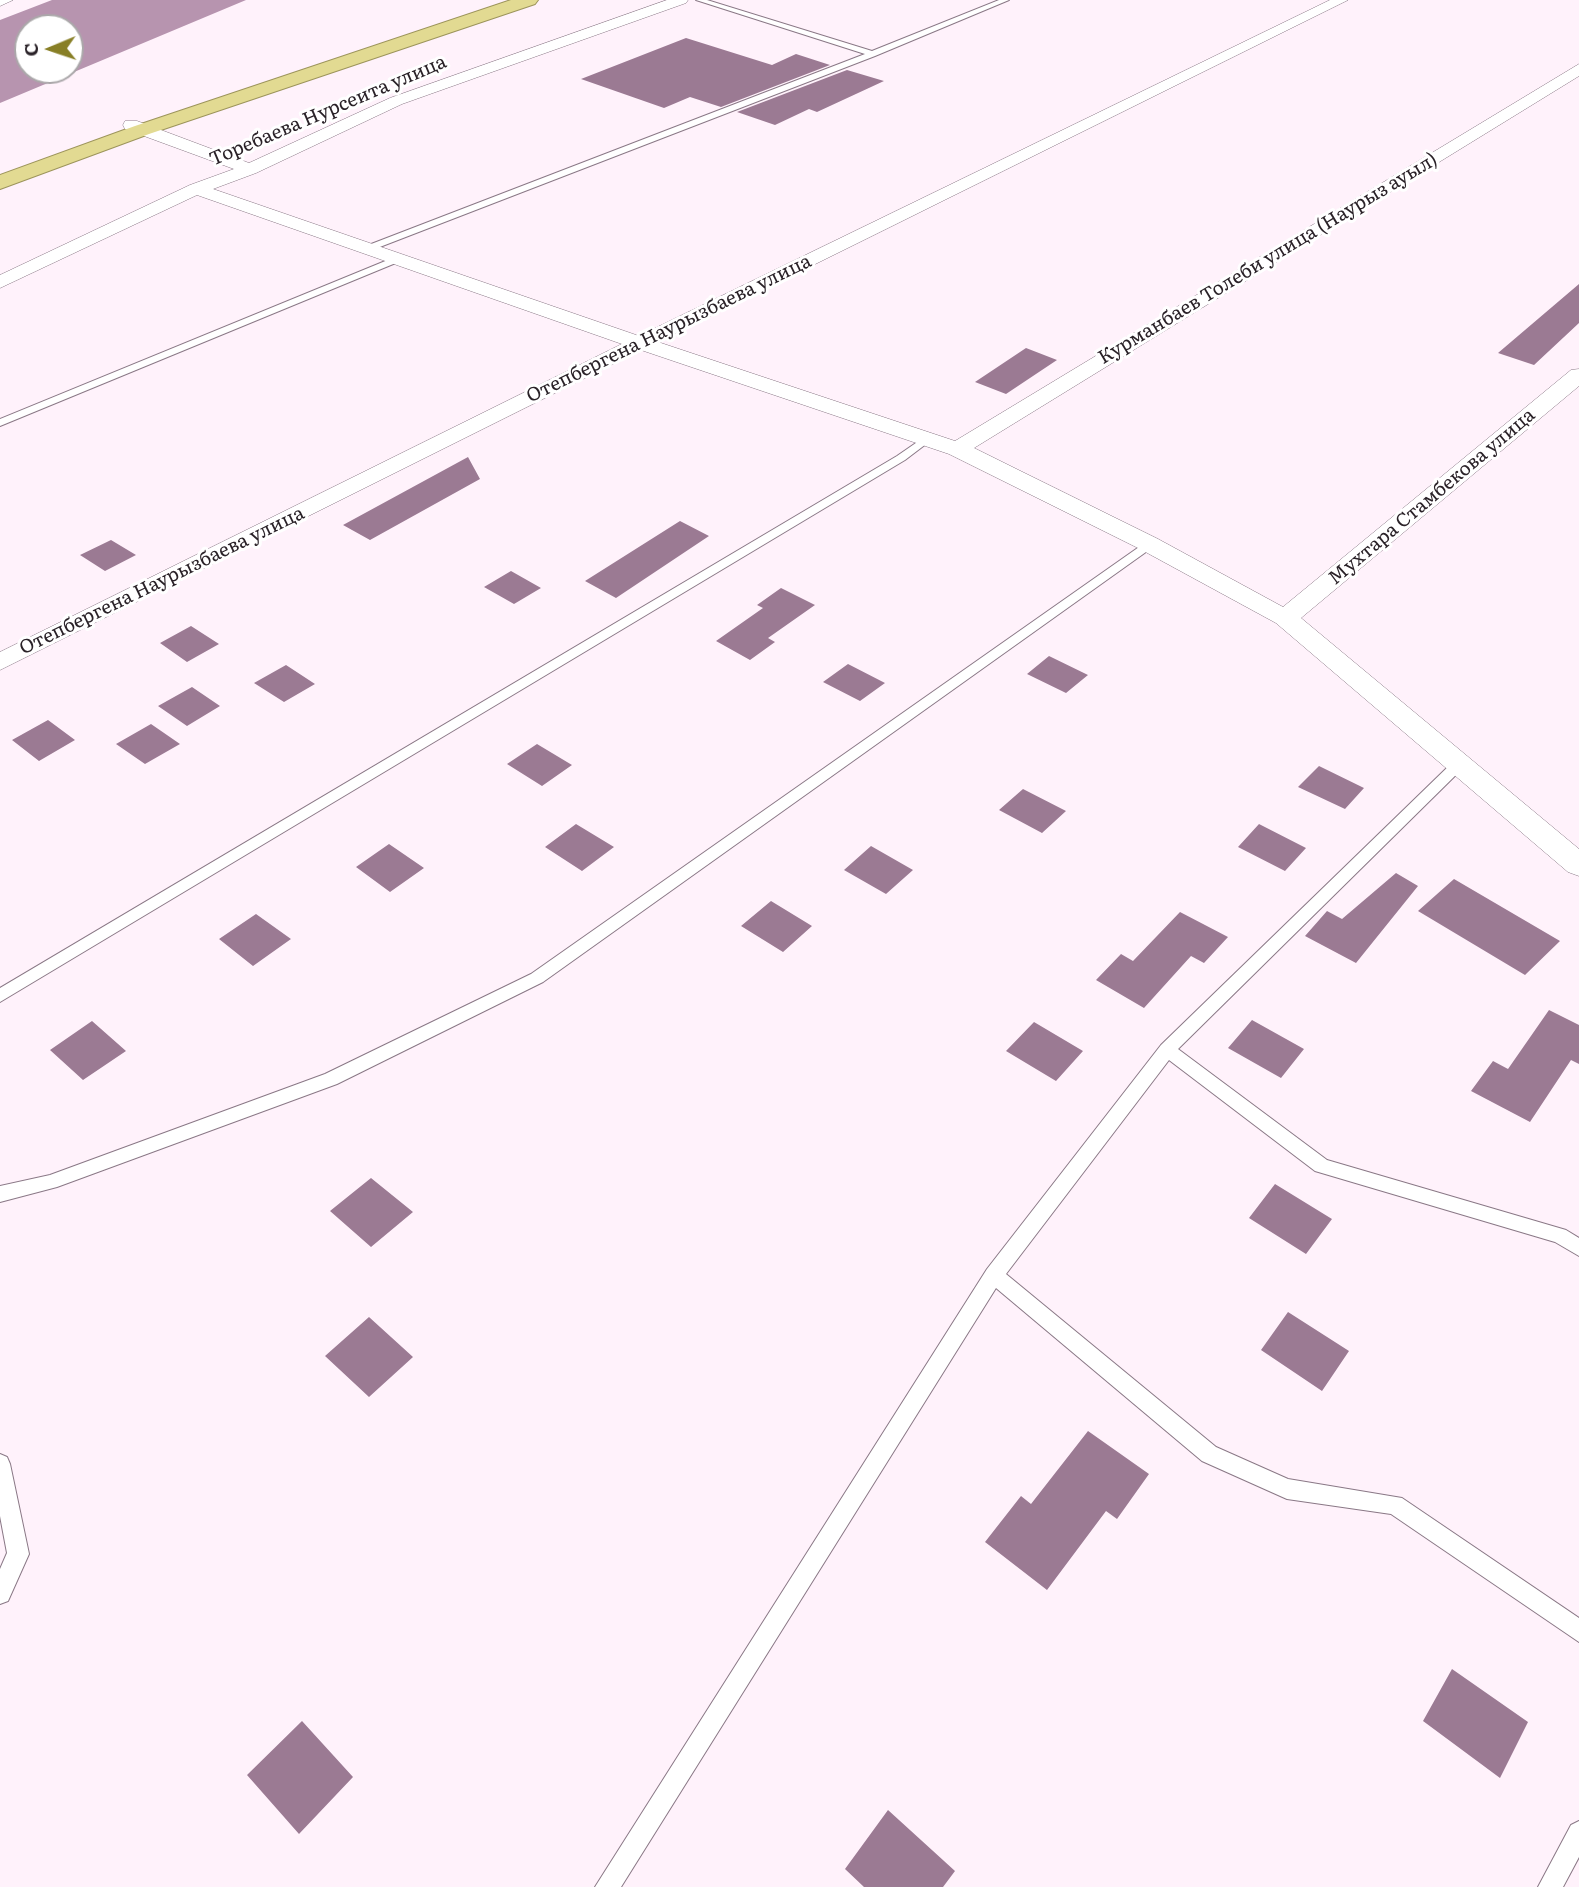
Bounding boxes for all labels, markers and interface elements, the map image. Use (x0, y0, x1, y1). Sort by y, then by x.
north arrow (14, 14, 84, 84)
text: С (16, 42, 44, 57)
street label: Торебаева Нурсеита улица (206, 51, 450, 171)
street label: Курманбаев Толеби улица (Наурыз ауыл) (1094, 148, 1442, 370)
street label: Отепбергена Наурызбаева улица (523, 250, 815, 408)
street label: Мухтара Стамбекова улица (1324, 404, 1540, 590)
street label: Отепбергена Наурызбаева улица (16, 502, 308, 660)

